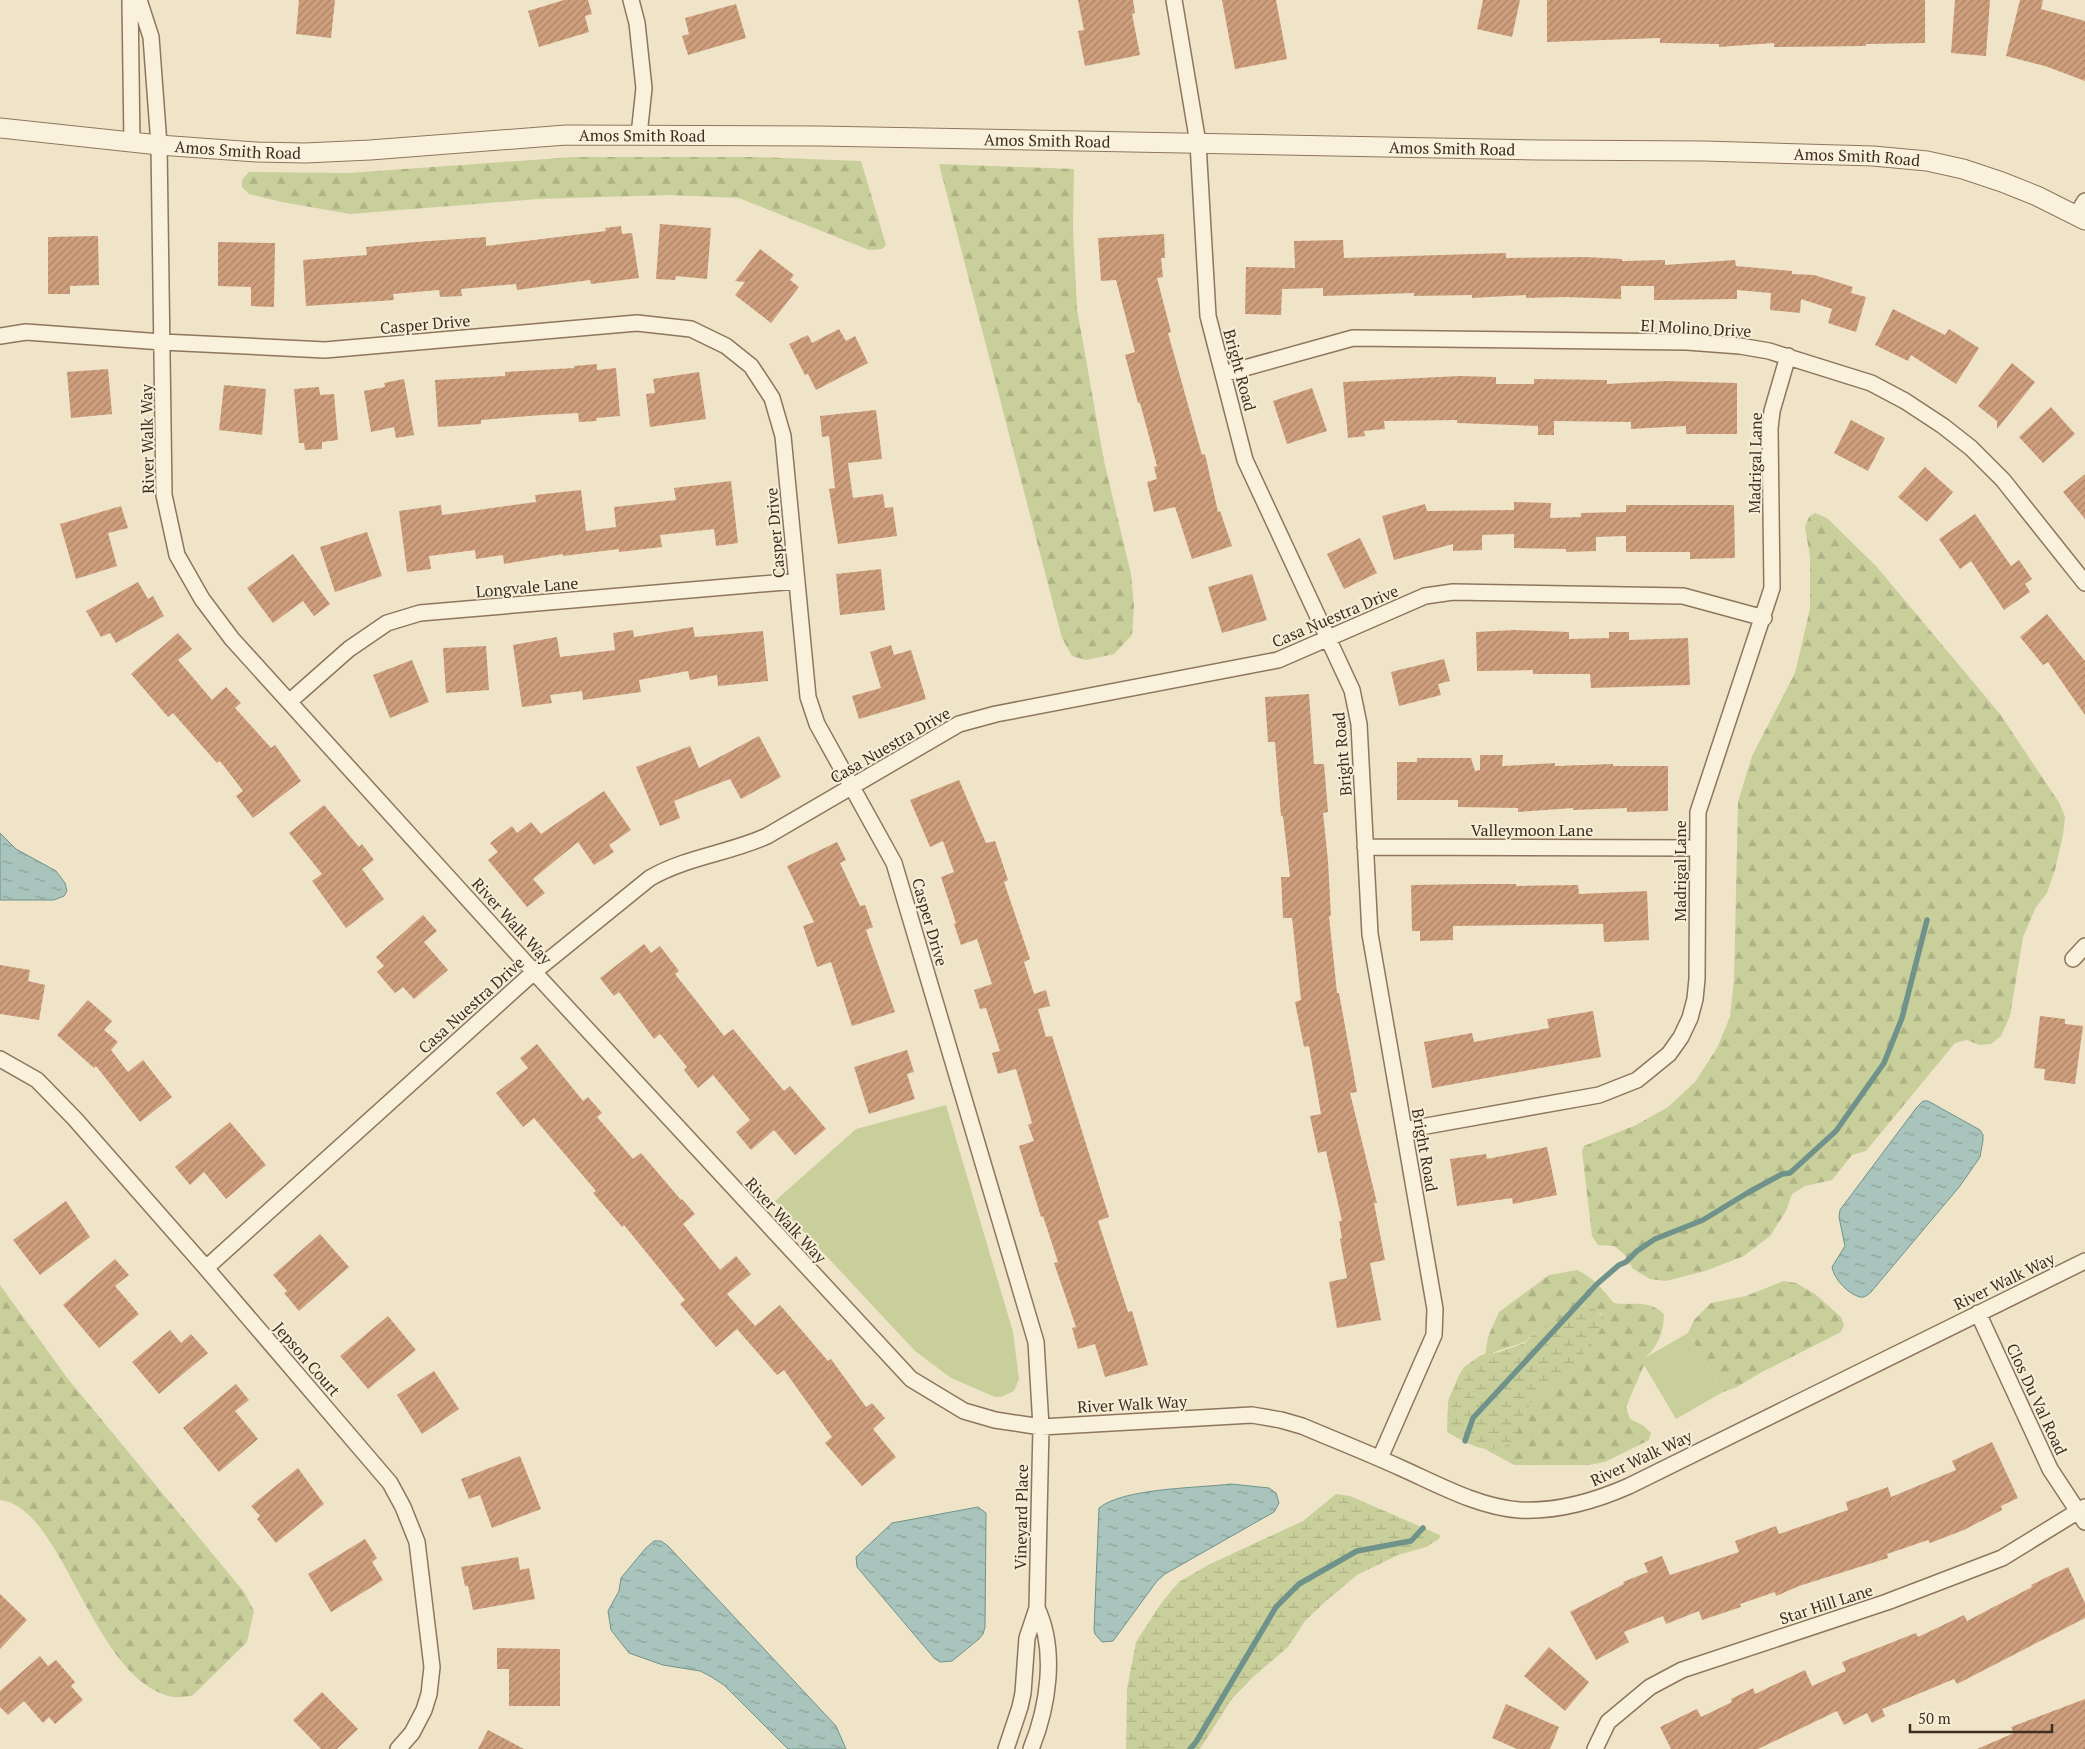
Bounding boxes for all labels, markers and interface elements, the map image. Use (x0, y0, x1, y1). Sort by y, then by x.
street label: Amos Smith Road (579, 124, 706, 147)
street label: Amos Smith Road (984, 128, 1111, 153)
street label: Amos Smith Road (174, 135, 301, 164)
street label: Amos Smith Road (1389, 136, 1516, 161)
street label: Amos Smith Road (1793, 143, 1921, 171)
street label: Casper Drive (379, 309, 471, 339)
street label: El Molino Drive (1640, 314, 1752, 342)
street label: Bright Road (1218, 327, 1262, 414)
street label: River Walk Way (135, 383, 159, 494)
street label: Madrigal Lane (1743, 412, 1767, 514)
street label: Casper Drive (760, 487, 790, 579)
street label: Longvale Lane (475, 572, 579, 602)
street label: Casa Nuestra Drive (1268, 579, 1402, 653)
street label: Casa Nuestra Drive (826, 702, 954, 788)
street label: Bright Road (1327, 711, 1357, 797)
street label: Valleymoon Lane (1471, 819, 1593, 841)
street label: Madrigal Lane (1669, 820, 1691, 922)
street label: River Walk Way (467, 873, 558, 970)
street label: Casper Drive (907, 875, 953, 969)
street label: Casa Nuestra Drive (413, 952, 529, 1058)
street label: Bright Road (1407, 1107, 1443, 1193)
street label: River Walk Way (740, 1172, 832, 1268)
street label: River Walk Way (1950, 1247, 2059, 1315)
street label: Jepson Court (269, 1317, 345, 1401)
street label: Clos Du Val Road (2001, 1340, 2073, 1459)
street label: River Walk Way (1077, 1390, 1188, 1418)
street label: River Walk Way (1587, 1424, 1696, 1491)
street label: Vineyard Place (1009, 1464, 1033, 1570)
street label: Star Hill Lane (1776, 1579, 1876, 1629)
scale bar (1910, 1702, 2052, 1734)
text: 50 m (1918, 1708, 1951, 1728)

